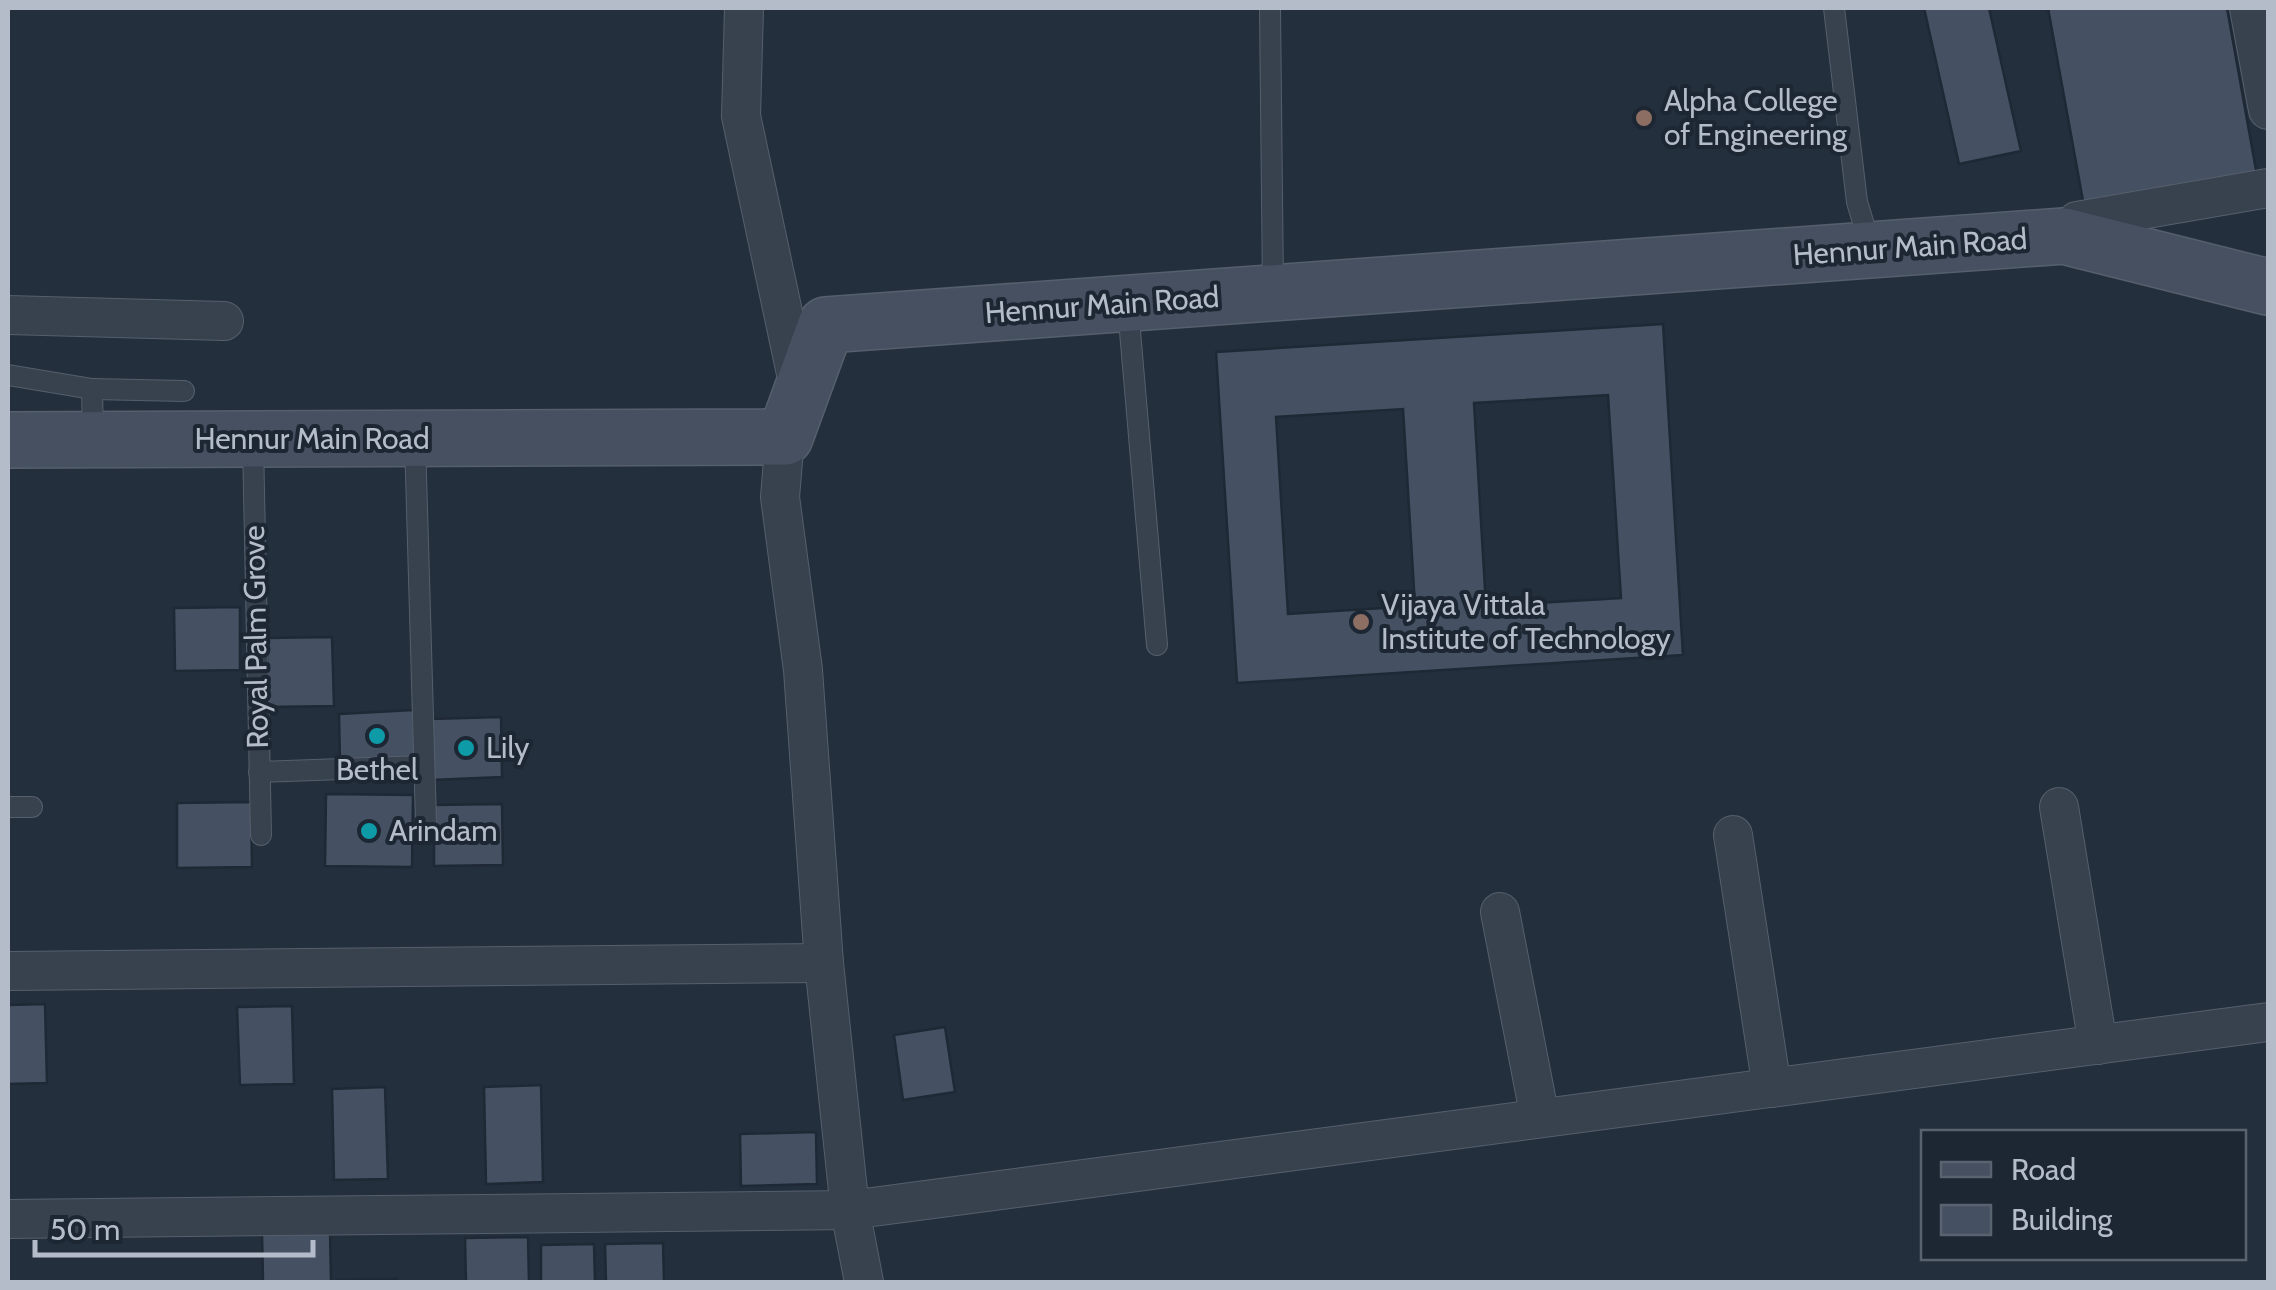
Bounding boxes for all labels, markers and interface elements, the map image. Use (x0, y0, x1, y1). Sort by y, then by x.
place label: Alpha College of Engineering (1664, 82, 1848, 153)
marker: Alpha College of Engineering (1633, 107, 1655, 129)
street label: Hennur Main Road (1791, 220, 2029, 273)
street label: Hennur Main Road (983, 278, 1221, 331)
street label: Hennur Main Road (194, 420, 430, 457)
street label: Royal Palm Grove (235, 525, 276, 749)
place label: Vijaya Vittala Institute of Technology (1381, 586, 1671, 657)
marker: Vijaya Vittala Institute of Technology (1350, 611, 1372, 633)
marker: Bethel (366, 725, 388, 747)
place label: Lily (486, 729, 529, 766)
marker: Lily (455, 737, 477, 759)
place label: Bethel (336, 751, 418, 788)
place label: Arindam (389, 812, 497, 849)
marker: Arindam (358, 820, 380, 842)
legend (1921, 1130, 2246, 1260)
text: Road (2011, 1151, 2076, 1188)
scale bar (35, 1195, 312, 1257)
text: Building (2011, 1201, 2114, 1238)
text: 50 m (50, 1211, 120, 1248)

